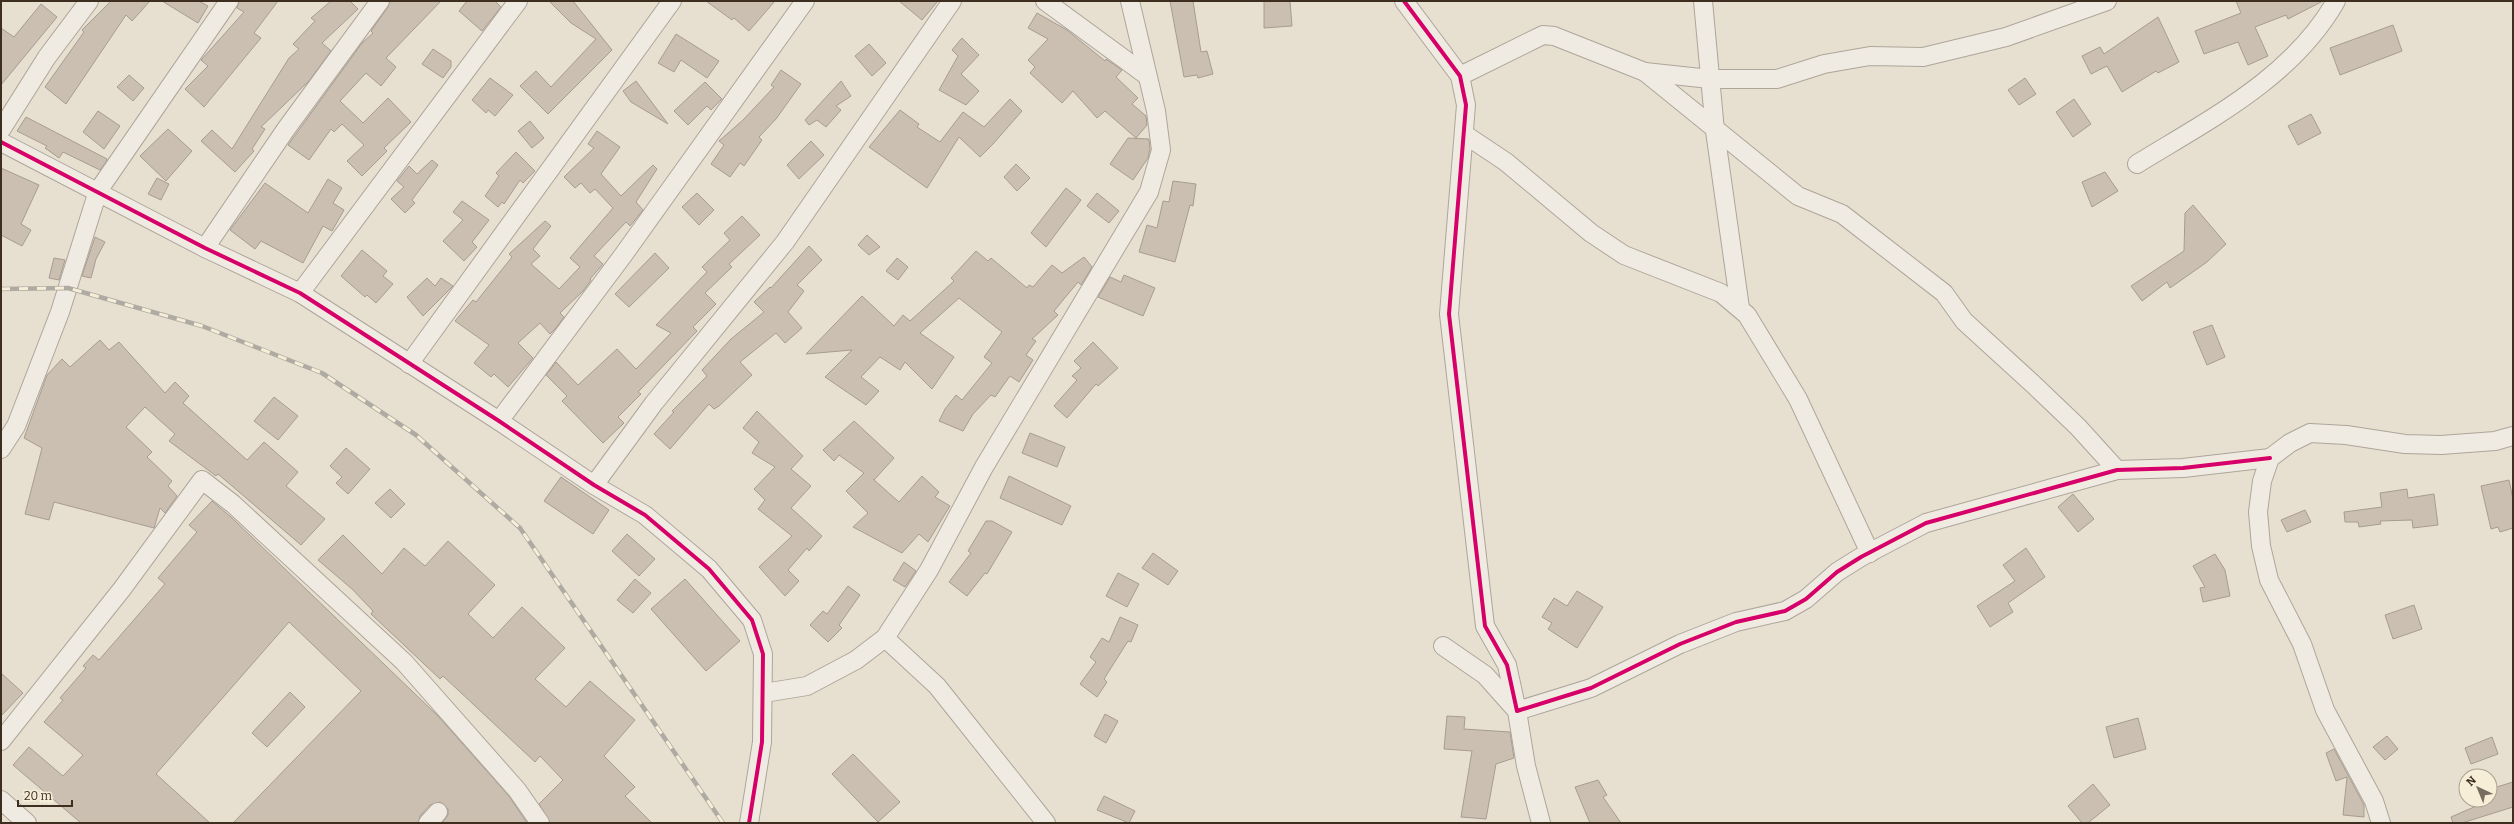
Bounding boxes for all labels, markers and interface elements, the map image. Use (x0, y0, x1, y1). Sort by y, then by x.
north arrow (2458, 768, 2498, 808)
text: N (2464, 773, 2479, 789)
scale bar (18, 782, 72, 808)
text: 20 m (24, 789, 53, 803)

